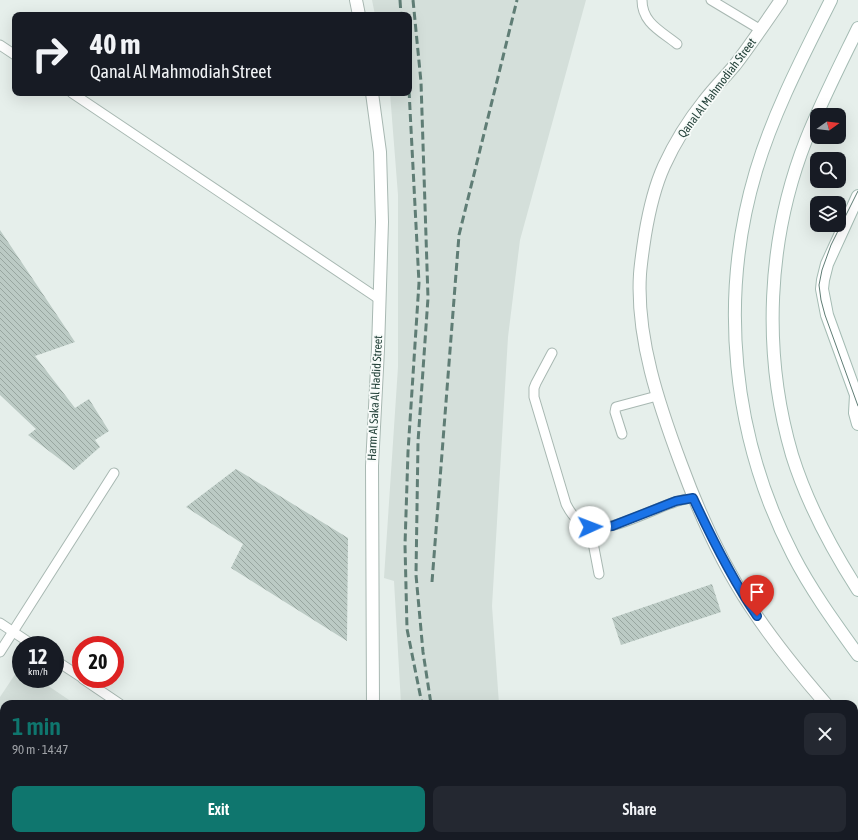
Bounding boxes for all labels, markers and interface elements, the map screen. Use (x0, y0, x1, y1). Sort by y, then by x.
icon: right (24, 28, 76, 80)
text: 40 m (90, 28, 140, 60)
street label: Qanal Al Mahmodiah Street (675, 35, 759, 141)
text: Qanal Al Mahmodiah Street (90, 61, 272, 82)
north arrow (810, 108, 846, 144)
map controls (810, 108, 846, 232)
button: search (810, 152, 846, 188)
button: layers (810, 196, 846, 232)
street label: Harm Al Saka Al Hadid Street (365, 334, 385, 461)
position arrow (569, 506, 611, 548)
pin (740, 575, 774, 616)
icon: arrive (746, 581, 768, 603)
speed limit sign: 20 (72, 636, 124, 688)
text: 12 (29, 645, 47, 668)
text: km/h (28, 666, 48, 677)
text: 1 min (12, 713, 61, 740)
button: close (804, 713, 846, 755)
text: 90 m · 14:47 (12, 742, 68, 757)
button: Exit (12, 786, 425, 832)
button: Share (433, 786, 846, 832)

